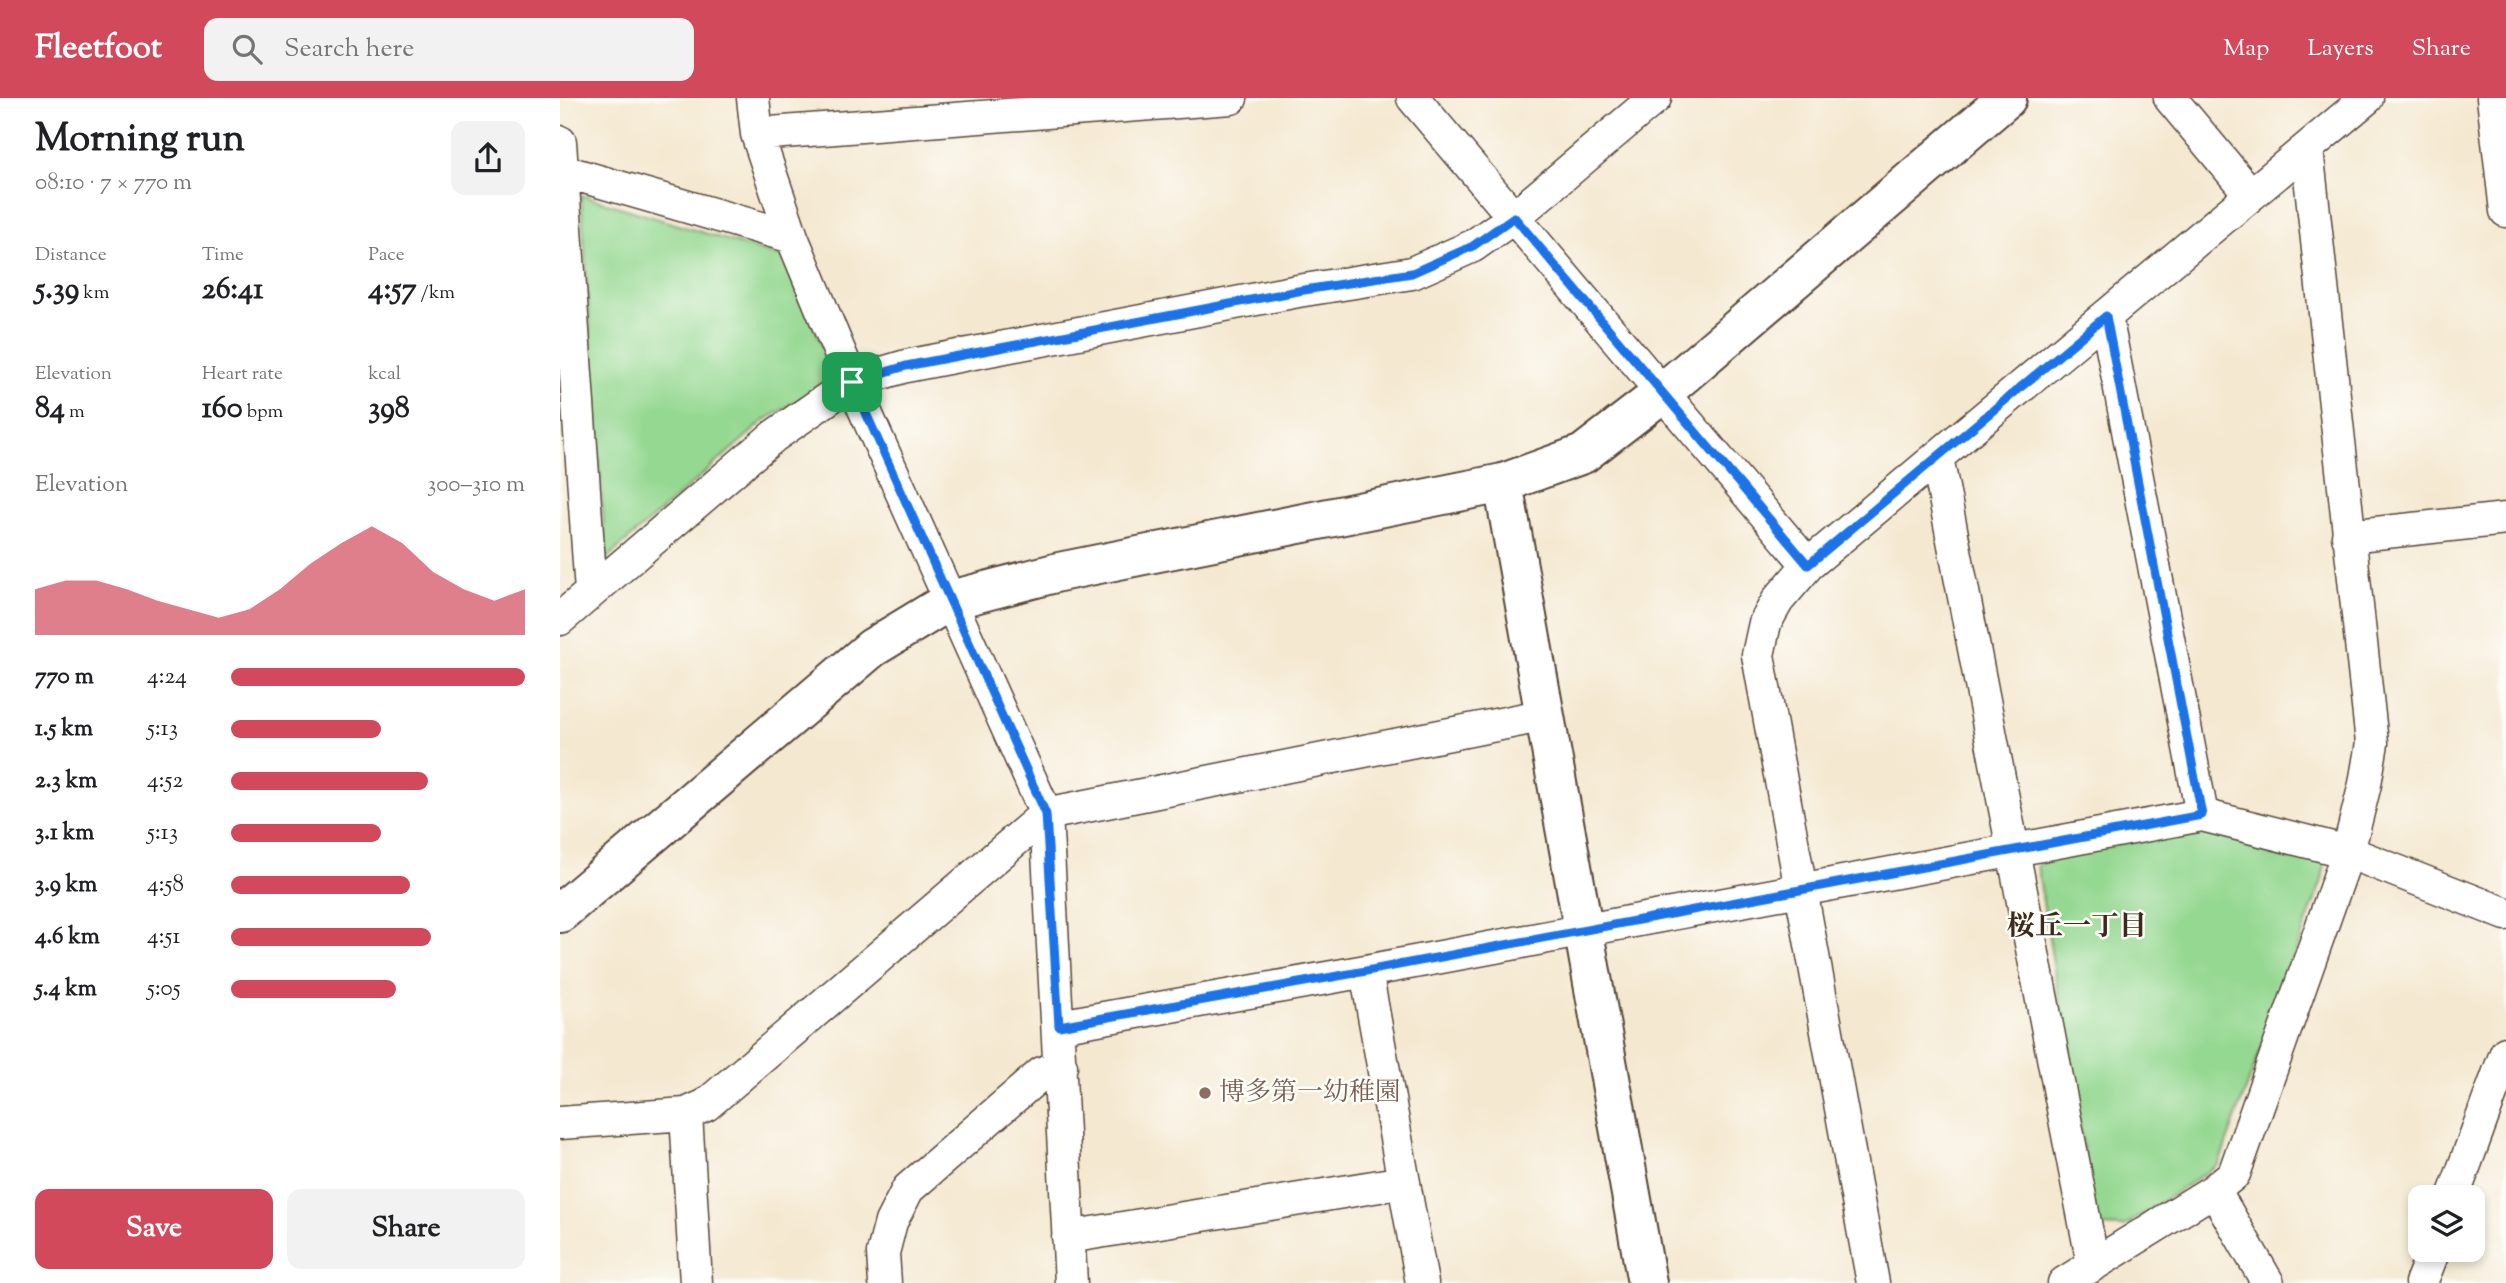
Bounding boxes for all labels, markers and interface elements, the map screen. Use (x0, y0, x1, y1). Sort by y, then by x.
search box (204, 18, 694, 81)
text: Fleetfoot (35, 25, 162, 73)
icon: search (228, 30, 266, 68)
text: Search here (284, 31, 414, 68)
text: Map (2223, 32, 2269, 66)
text: Layers (2307, 32, 2374, 66)
text: Share (2412, 32, 2471, 66)
text: Morning run (35, 114, 245, 168)
button: share (451, 121, 525, 195)
text: 08:10 · 7 × 770 m (35, 167, 192, 200)
text: Distance (35, 242, 107, 269)
text: Time (202, 242, 244, 269)
text: Pace (368, 242, 405, 269)
text: 5.39 (35, 269, 79, 312)
text: 26:41 (202, 269, 263, 312)
text: 4:57 (368, 269, 417, 312)
text: km (79, 280, 109, 307)
text: /km (417, 280, 455, 307)
pin (822, 352, 882, 412)
text: Elevation (35, 361, 112, 388)
text: Heart rate (202, 361, 283, 388)
text: kcal (368, 361, 401, 388)
icon: arrive (833, 363, 871, 401)
text: 84 (35, 388, 65, 431)
text: 160 (202, 388, 243, 431)
text: 398 (368, 388, 410, 431)
text: m (65, 399, 85, 426)
text: bpm (243, 399, 283, 426)
text: Elevation (35, 469, 128, 502)
text: 300–310 m (427, 469, 525, 502)
text: 770 m (35, 661, 94, 694)
text: 4:24 (147, 661, 187, 694)
text: 1.5 km (35, 713, 93, 746)
text: 5:13 (147, 713, 178, 746)
text: 2.3 km (35, 765, 97, 798)
text: 4:52 (147, 765, 183, 798)
text: 3.1 km (35, 817, 94, 850)
text: 5:13 (147, 817, 178, 850)
text: 3.9 km (35, 869, 97, 902)
text: 4:58 (147, 869, 184, 902)
district label: 桜丘一丁目 (2007, 908, 2147, 948)
text: 4.6 km (35, 921, 100, 954)
text: 4:51 (147, 921, 180, 954)
text: 5.4 km (35, 973, 97, 1006)
text: 5:05 (147, 973, 181, 1006)
place label: 博多第一幼稚園 (1219, 1075, 1401, 1112)
marker: 博多第一幼稚園 (1197, 1085, 1213, 1101)
map controls (2408, 1185, 2485, 1262)
button: layers (2408, 1185, 2485, 1262)
button: Save (35, 1189, 273, 1269)
button: Share (287, 1189, 525, 1269)

